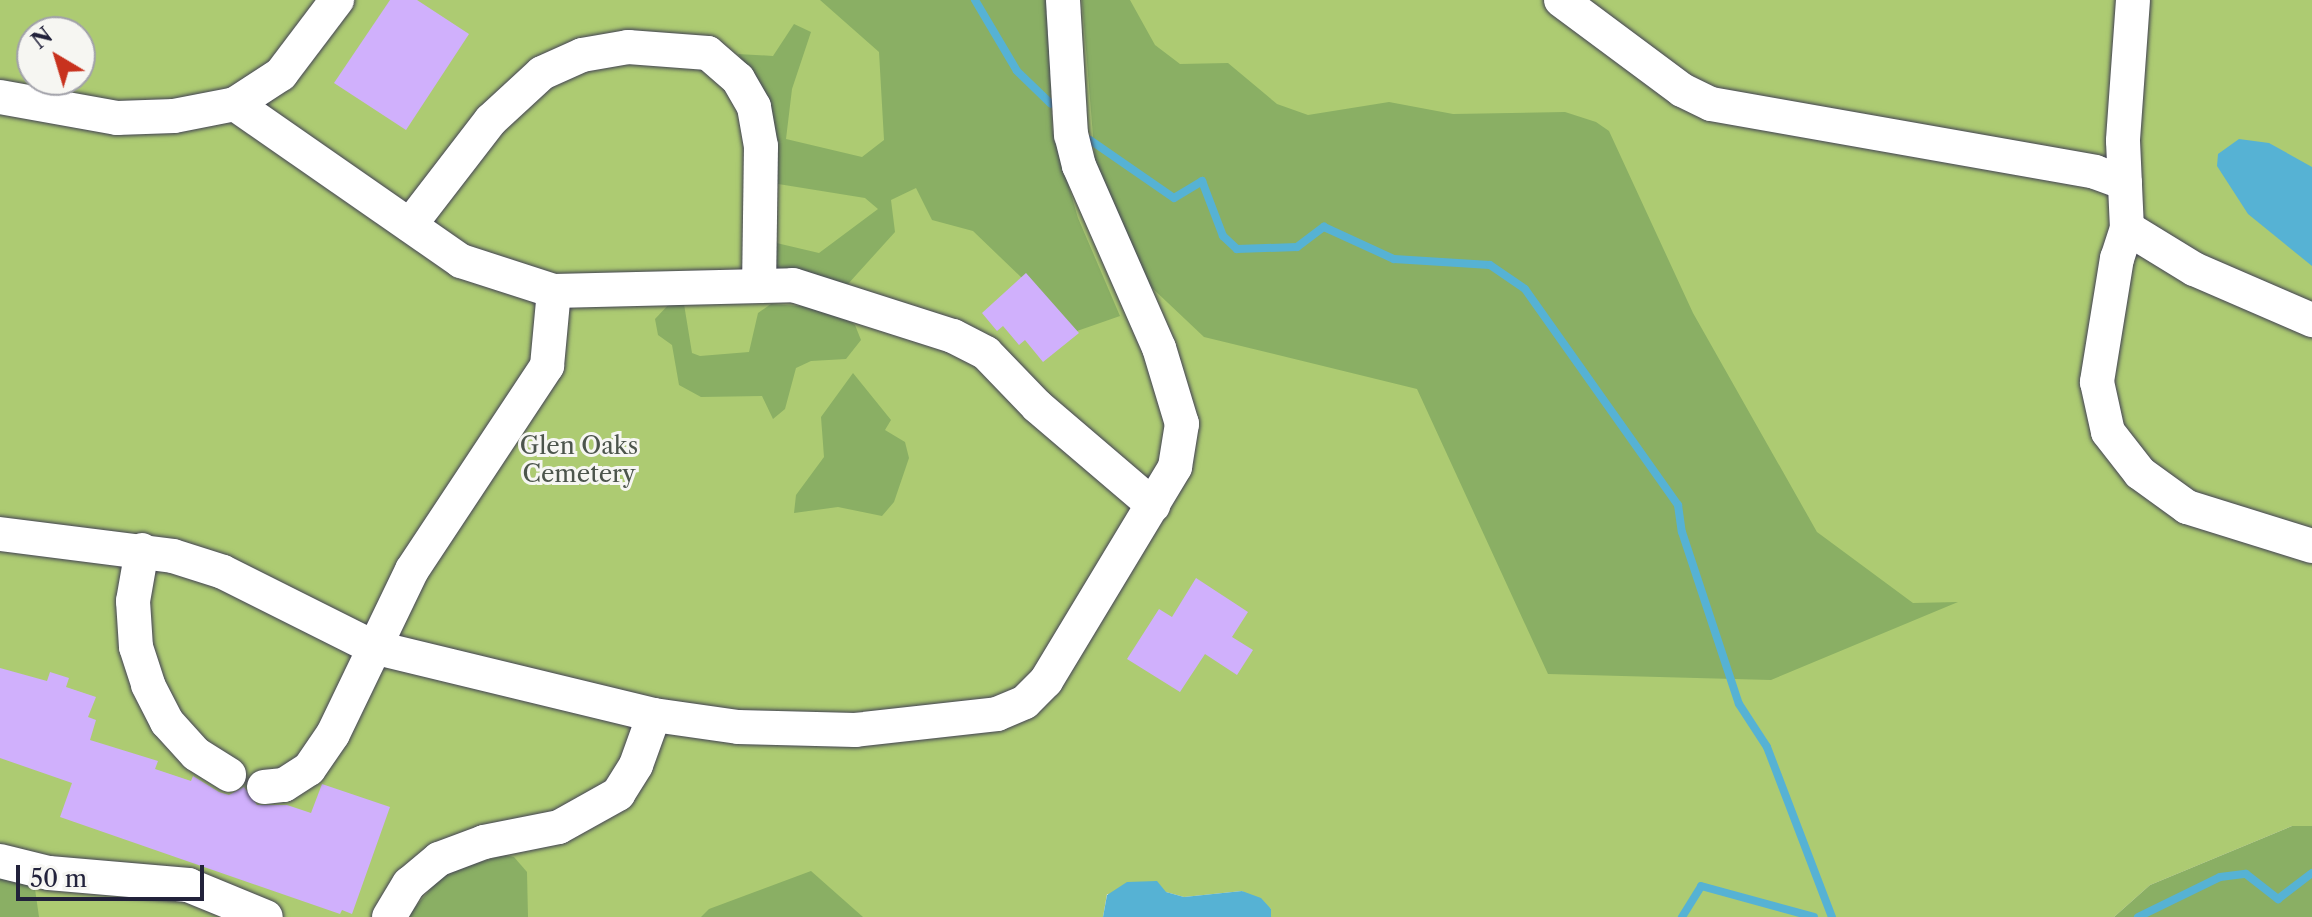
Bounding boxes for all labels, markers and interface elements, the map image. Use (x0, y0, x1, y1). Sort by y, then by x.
north arrow (16, 16, 96, 96)
text: N (26, 22, 58, 55)
park label: Glen Oaks Cemetery (520, 432, 638, 488)
scale bar (20, 849, 208, 899)
text: 50 m (30, 864, 87, 893)

